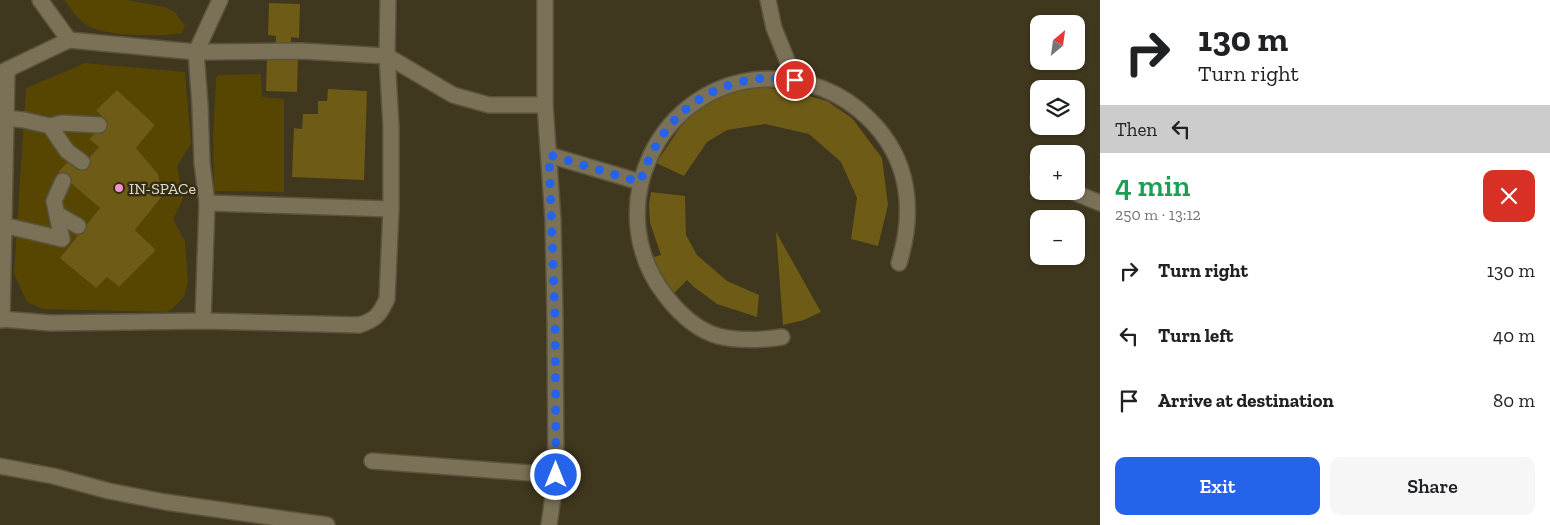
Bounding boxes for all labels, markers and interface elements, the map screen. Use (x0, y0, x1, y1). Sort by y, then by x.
north arrow (1030, 15, 1085, 70)
map controls (1030, 15, 1085, 265)
text: 130 m (1198, 18, 1288, 60)
icon: right (1115, 20, 1180, 85)
pin (774, 59, 816, 101)
text: Turn right (1198, 60, 1299, 87)
icon: arrive (781, 66, 809, 94)
button: layers (1030, 80, 1085, 135)
icon: left (1167, 115, 1195, 143)
text: Then (1115, 118, 1157, 141)
button: + (1030, 145, 1085, 200)
text: 4 min (1115, 168, 1190, 204)
button: close (1483, 170, 1535, 222)
place label: IN-SPACe (129, 179, 196, 198)
marker: IN-SPACe (113, 182, 125, 194)
text: 250 m · 13:12 (1115, 205, 1201, 224)
button: − (1030, 210, 1085, 265)
icon: right (1115, 257, 1143, 285)
text: Turn right (1158, 259, 1248, 282)
text: 130 m (1487, 259, 1535, 282)
icon: left (1115, 322, 1143, 350)
text: Turn left (1158, 324, 1233, 347)
text: 40 m (1493, 324, 1535, 347)
icon: arrive (1115, 387, 1143, 415)
text: Arrive at destination (1158, 389, 1334, 412)
text: 80 m (1493, 389, 1535, 412)
position arrow (529, 448, 581, 500)
button: Exit (1115, 457, 1320, 515)
button: Share (1330, 457, 1535, 515)

